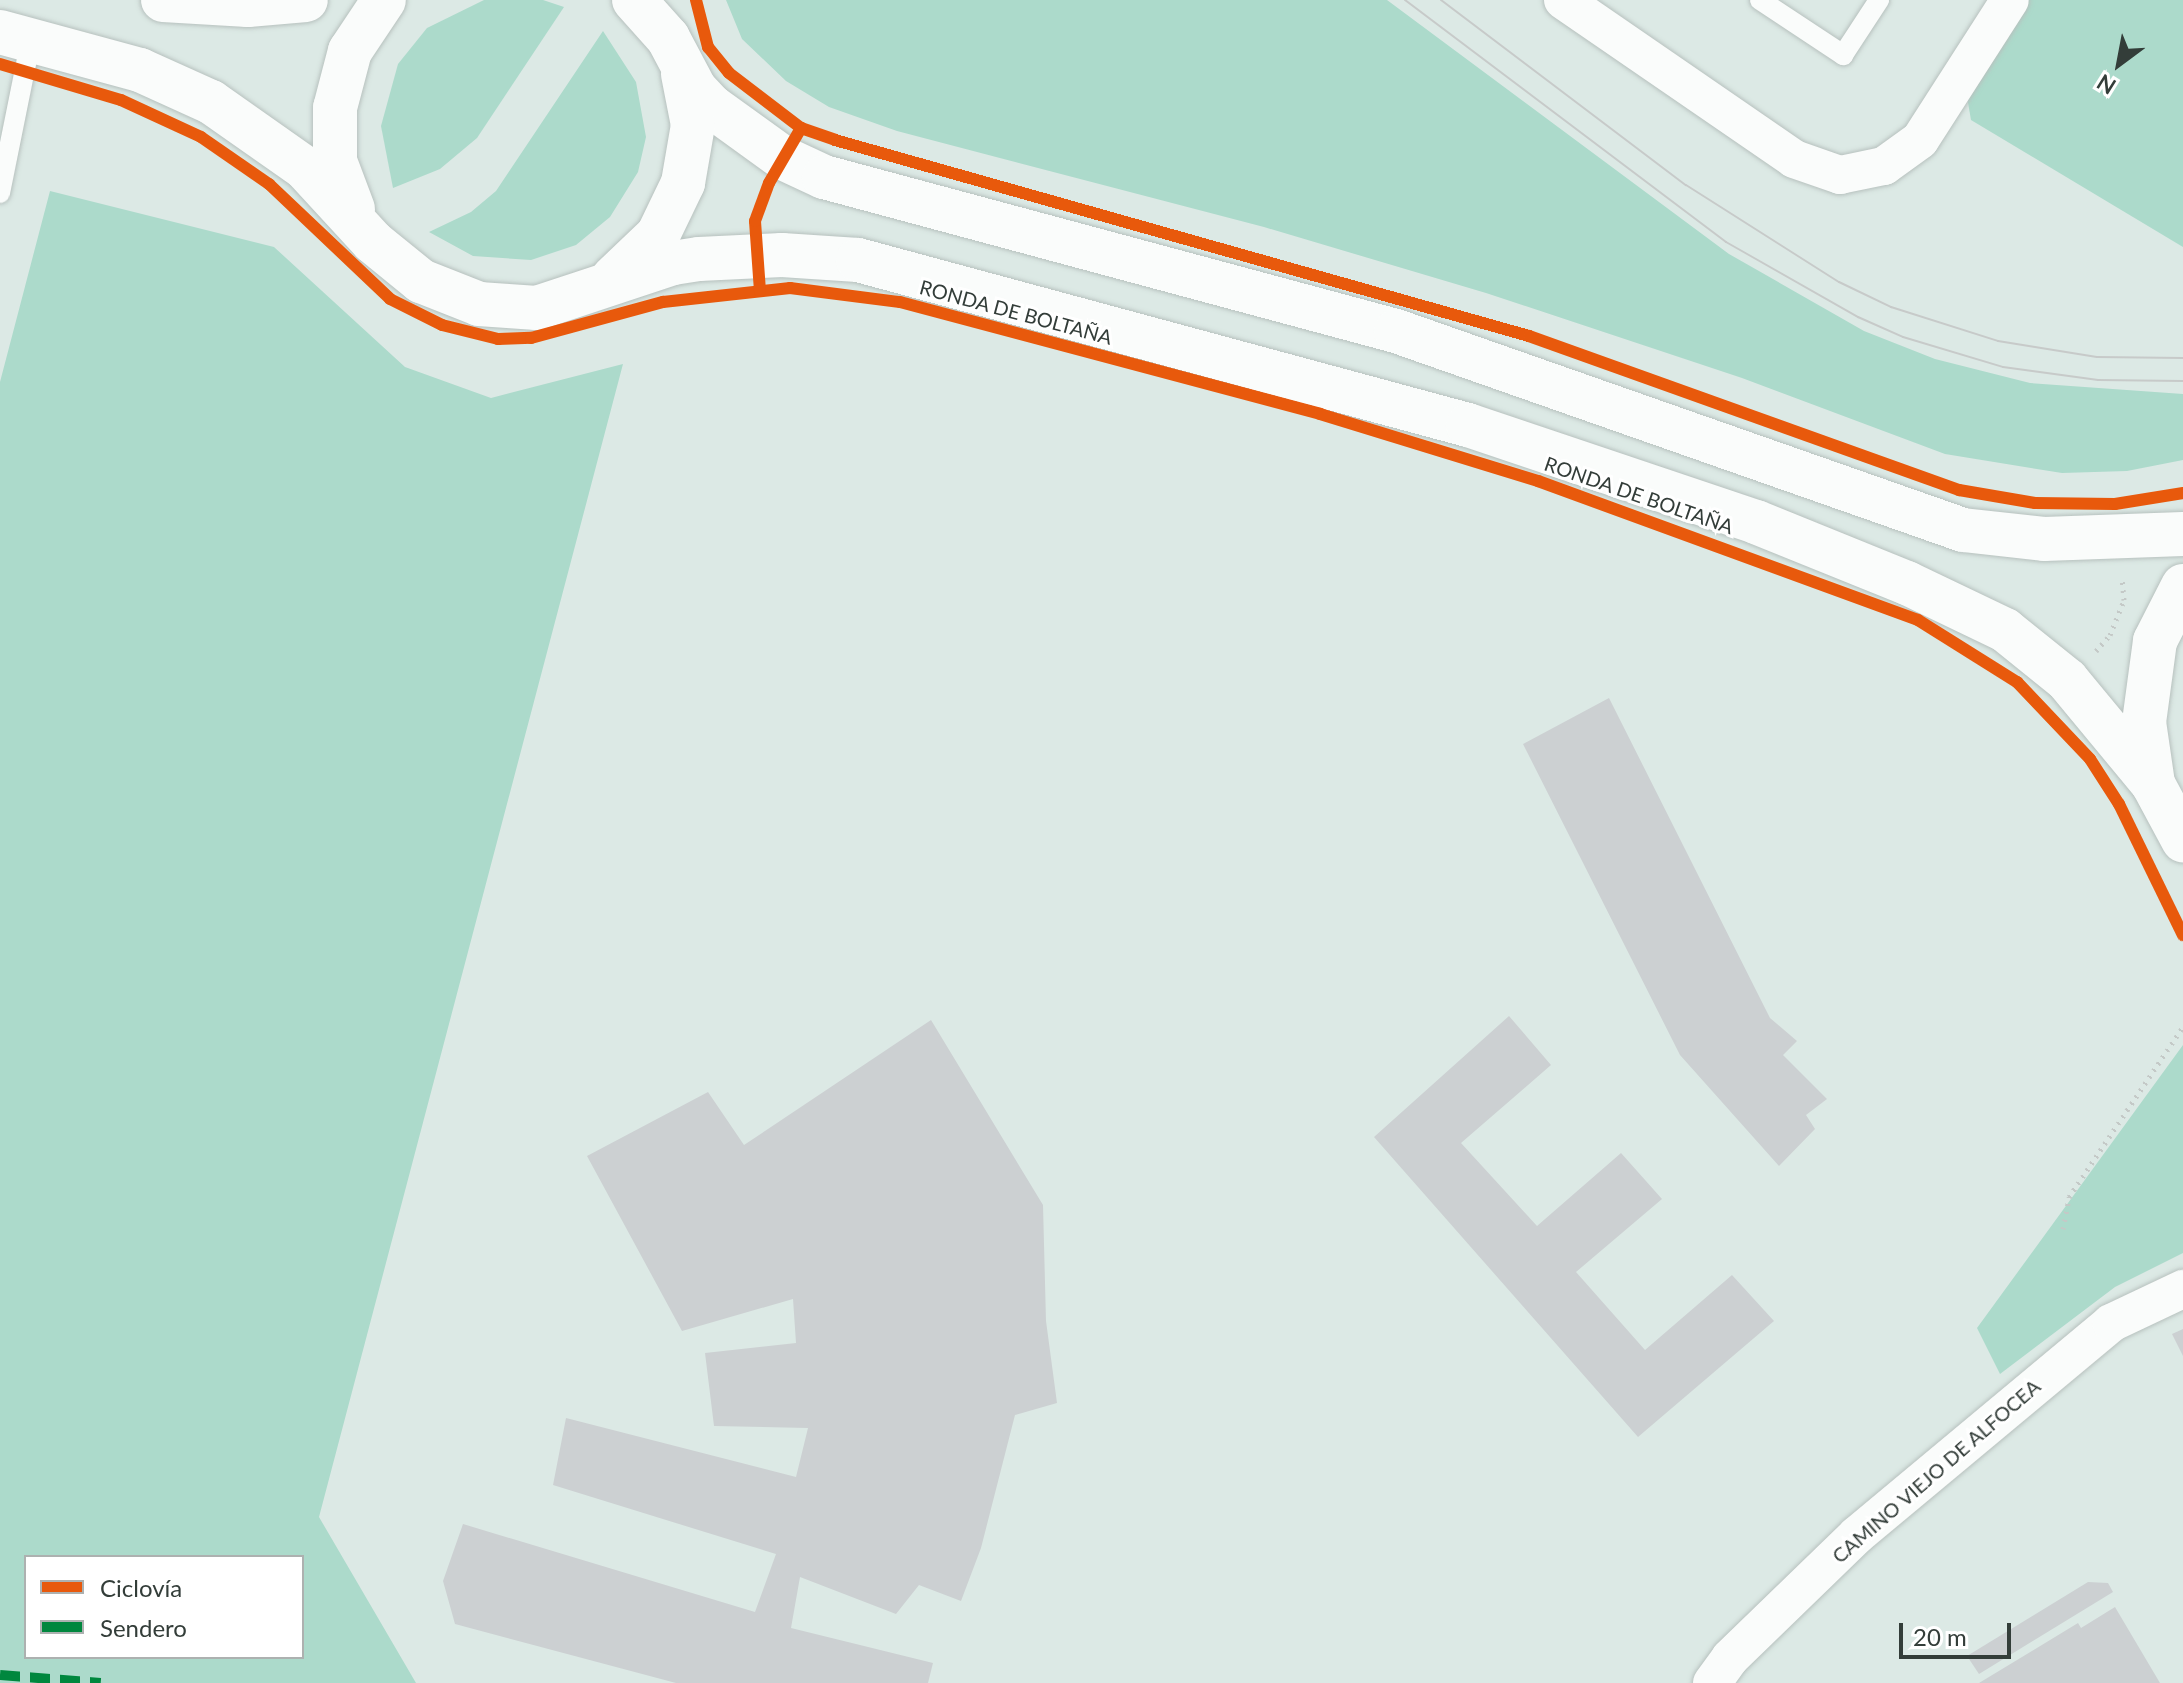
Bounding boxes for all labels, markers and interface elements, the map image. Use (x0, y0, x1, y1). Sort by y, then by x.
north arrow (2079, 24, 2159, 104)
text: N (2092, 69, 2120, 101)
street label: RONDA DE BOLTAÑA (917, 275, 1115, 349)
street label: RONDA DE BOLTAÑA (1541, 451, 1737, 539)
street label: CAMINO VIEJO DE ALFOCEA (1827, 1374, 2045, 1568)
legend (24, 1555, 304, 1659)
text: Ciclovía (100, 1573, 182, 1602)
scale bar (1903, 1607, 2015, 1657)
text: Sendero (100, 1613, 187, 1642)
text: 20 m (1913, 1622, 1967, 1651)

